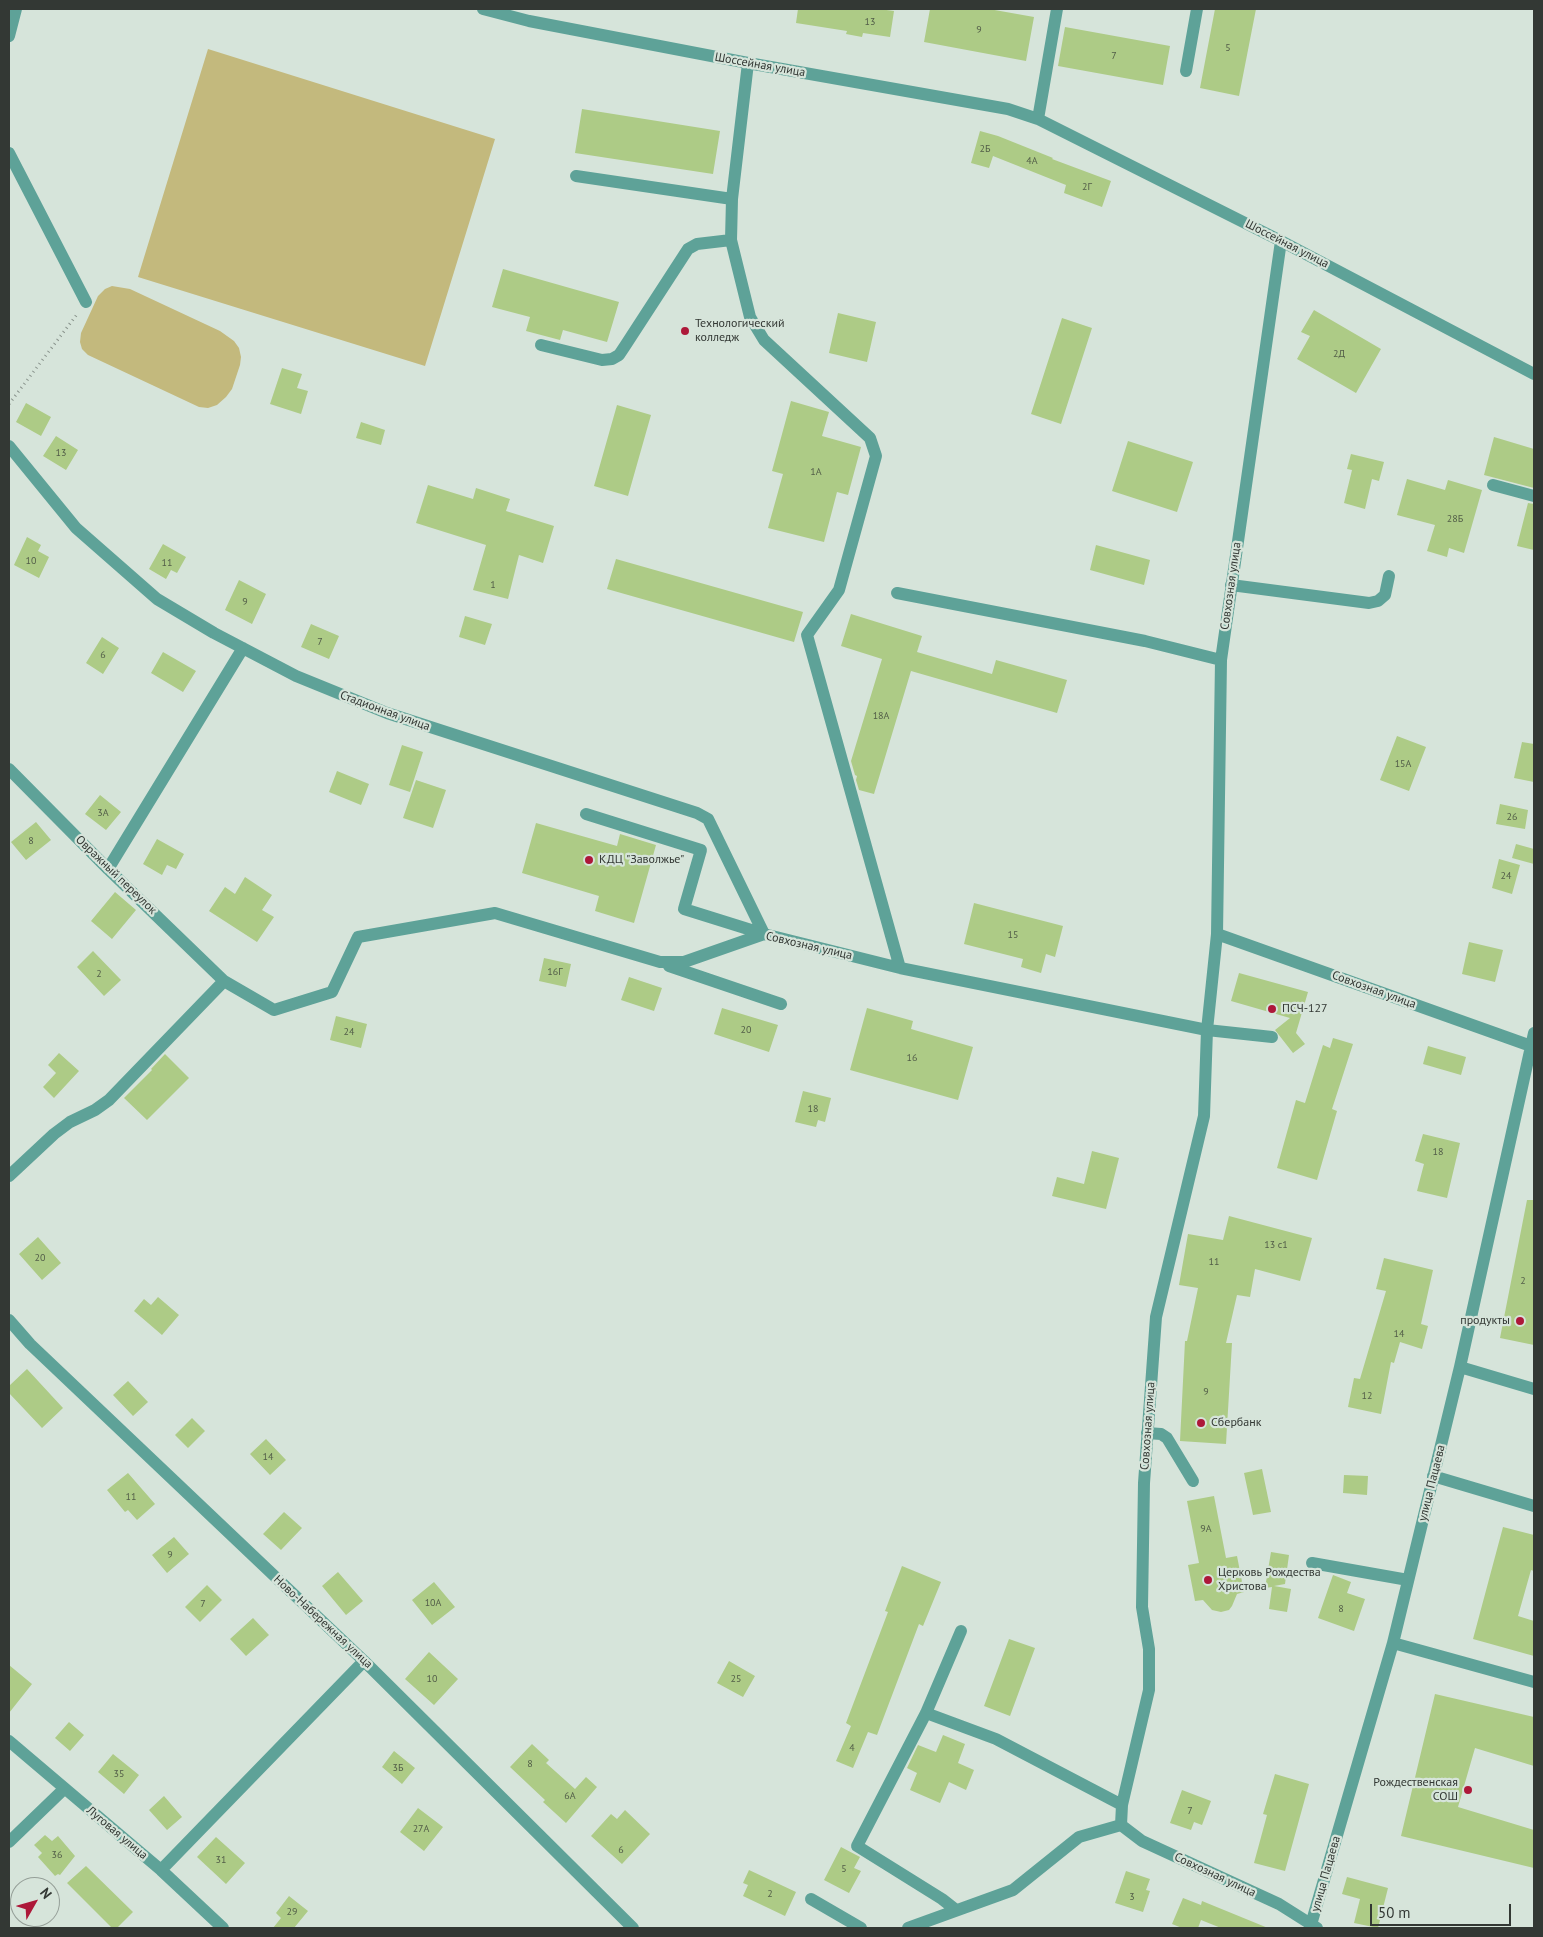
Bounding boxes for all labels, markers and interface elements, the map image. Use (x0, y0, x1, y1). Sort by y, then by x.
house number: 13 (865, 16, 875, 28)
house number: 9 (976, 24, 982, 36)
house number: 5 (1225, 42, 1231, 54)
street label: Шоссейная улица (714, 50, 806, 80)
house number: 7 (1111, 50, 1117, 62)
house number: 2Б (980, 143, 990, 155)
house number: 4А (1026, 155, 1038, 167)
house number: 2Г (1082, 181, 1092, 193)
street label: Шоссейная улица (1243, 217, 1331, 271)
place label: Технологический колледж (695, 317, 785, 345)
marker: Технологический колледж (679, 325, 691, 337)
house number: 2Д (1333, 348, 1345, 360)
house number: 13 (56, 447, 66, 459)
house number: 1А (810, 466, 822, 478)
house number: 28Б (1447, 513, 1463, 525)
street label: Совхозная улица (1218, 541, 1244, 631)
house number: 10 (26, 555, 36, 567)
house number: 11 (162, 557, 172, 569)
house number: 1 (490, 579, 496, 591)
house number: 9 (242, 596, 248, 608)
house number: 7 (317, 636, 323, 648)
house number: 6 (100, 649, 106, 661)
street label: Стадионная улица (338, 688, 432, 734)
house number: 18А (873, 710, 889, 722)
house number: 15А (1395, 758, 1411, 770)
house number: 3А (97, 807, 109, 819)
house number: 26 (1507, 811, 1517, 823)
street label: Овражный переулок (72, 833, 160, 917)
house number: 8 (28, 835, 34, 847)
place label: КДЦ "Заволжье" (599, 853, 684, 867)
marker: КДЦ "Заволжье" (583, 854, 595, 866)
house number: 24 (1501, 870, 1511, 882)
street label: Совхозная улица (764, 929, 854, 963)
house number: 15 (1008, 929, 1018, 941)
house number: 16Г (547, 966, 563, 978)
house number: 2 (96, 968, 102, 980)
street label: Совхозная улица (1330, 968, 1418, 1012)
place label: ПСЧ-127 (1282, 1002, 1328, 1016)
marker: ПСЧ-127 (1266, 1003, 1278, 1015)
house number: 20 (741, 1024, 751, 1036)
house number: 24 (344, 1026, 354, 1038)
house number: 16 (907, 1052, 917, 1064)
house number: 18 (808, 1103, 818, 1115)
house number: 18 (1433, 1146, 1443, 1158)
house number: 13 с1 (1264, 1239, 1288, 1251)
house number: 20 (35, 1252, 45, 1264)
house number: 11 (1209, 1256, 1219, 1268)
house number: 2 (1520, 1275, 1526, 1287)
place label: продукты (1460, 1314, 1510, 1328)
marker: продукты (1514, 1315, 1526, 1327)
house number: 14 (1394, 1328, 1404, 1340)
street label: Совхозная улица (1138, 1381, 1158, 1471)
house number: 9 (1203, 1386, 1209, 1398)
house number: 12 (1362, 1390, 1372, 1402)
place label: Сбербанк (1211, 1416, 1261, 1430)
marker: Сбербанк (1195, 1417, 1207, 1429)
street label: улица Пацаева (1416, 1443, 1448, 1523)
house number: 14 (263, 1451, 273, 1463)
house number: 11 (126, 1491, 136, 1503)
house number: 9А (1200, 1523, 1212, 1535)
house number: 9 (167, 1549, 173, 1561)
place label: Церковь Рождества Христова (1218, 1566, 1321, 1594)
street label: Ново-Набережная улица (271, 1572, 375, 1672)
marker: Церковь Рождества Христова (1202, 1574, 1214, 1586)
house number: 10А (425, 1597, 441, 1609)
house number: 7 (200, 1598, 206, 1610)
house number: 8 (1338, 1603, 1344, 1615)
house number: 10 (427, 1673, 437, 1685)
house number: 25 (731, 1673, 741, 1685)
house number: 4 (849, 1742, 855, 1754)
house number: 8 (527, 1758, 533, 1770)
house number: 3Б (393, 1762, 403, 1774)
house number: 35 (114, 1768, 124, 1780)
place label: Рождественская СОШ (1373, 1776, 1458, 1804)
marker: Рождественская СОШ (1462, 1784, 1474, 1796)
house number: 6А (564, 1790, 576, 1802)
street label: Луговая улица (84, 1803, 150, 1863)
house number: 7 (1187, 1805, 1193, 1817)
house number: 27А (413, 1823, 429, 1835)
street label: улица Пацаева (1308, 1834, 1344, 1914)
house number: 6 (618, 1844, 624, 1856)
house number: 36 (52, 1849, 62, 1861)
street label: Совхозная улица (1172, 1850, 1258, 1900)
house number: 31 (216, 1854, 226, 1866)
house number: 5 (841, 1863, 847, 1875)
north arrow (10, 1877, 60, 1927)
text: N (36, 1884, 56, 1903)
house number: 2 (767, 1888, 773, 1900)
house number: 3 (1129, 1891, 1135, 1903)
scale bar (1373, 1894, 1514, 1926)
text: 50 m (1378, 1903, 1411, 1922)
house number: 29 (287, 1906, 297, 1918)

